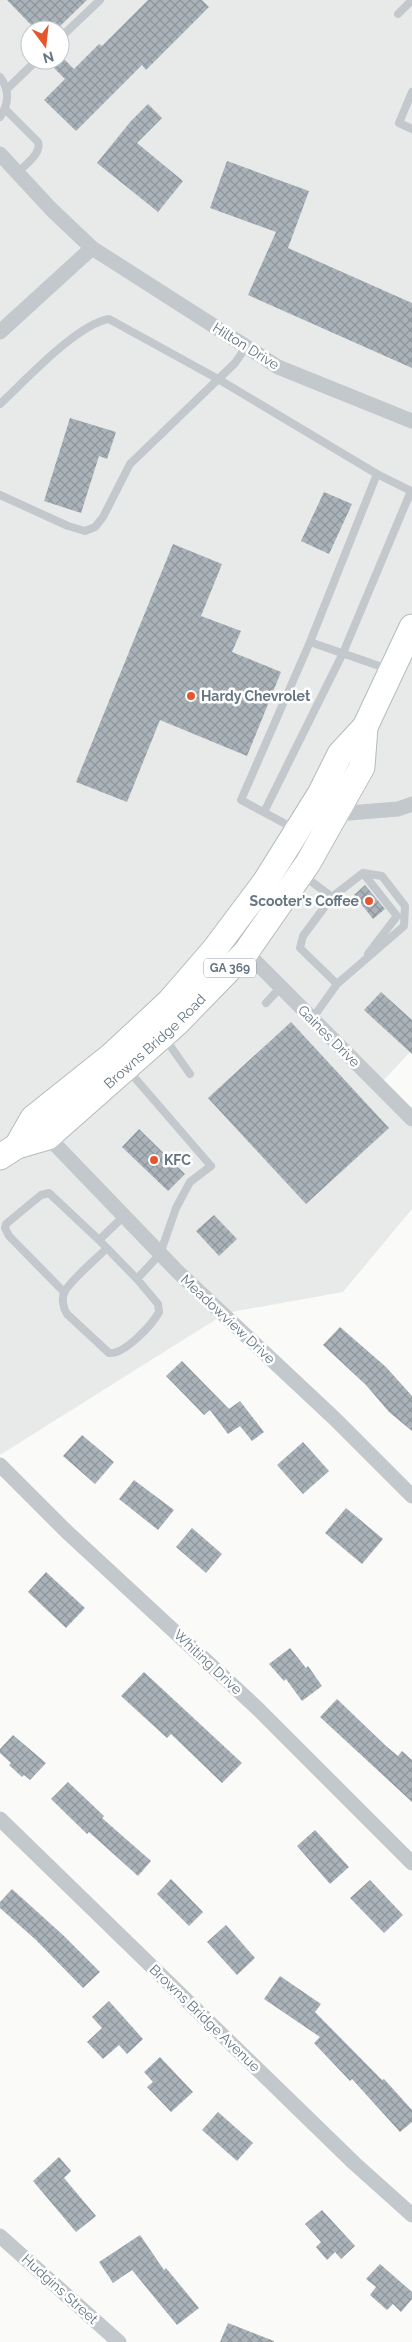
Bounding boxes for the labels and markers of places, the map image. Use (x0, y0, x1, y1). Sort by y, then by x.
place label: Hardy Chevrolet (201, 688, 311, 704)
marker: Hardy Chevrolet (185, 690, 197, 702)
place label: Scooter's Coffee (250, 893, 360, 909)
marker: Scooter's Coffee (363, 895, 375, 907)
place label: KFC (164, 1152, 191, 1168)
marker: KFC (148, 1154, 160, 1166)

